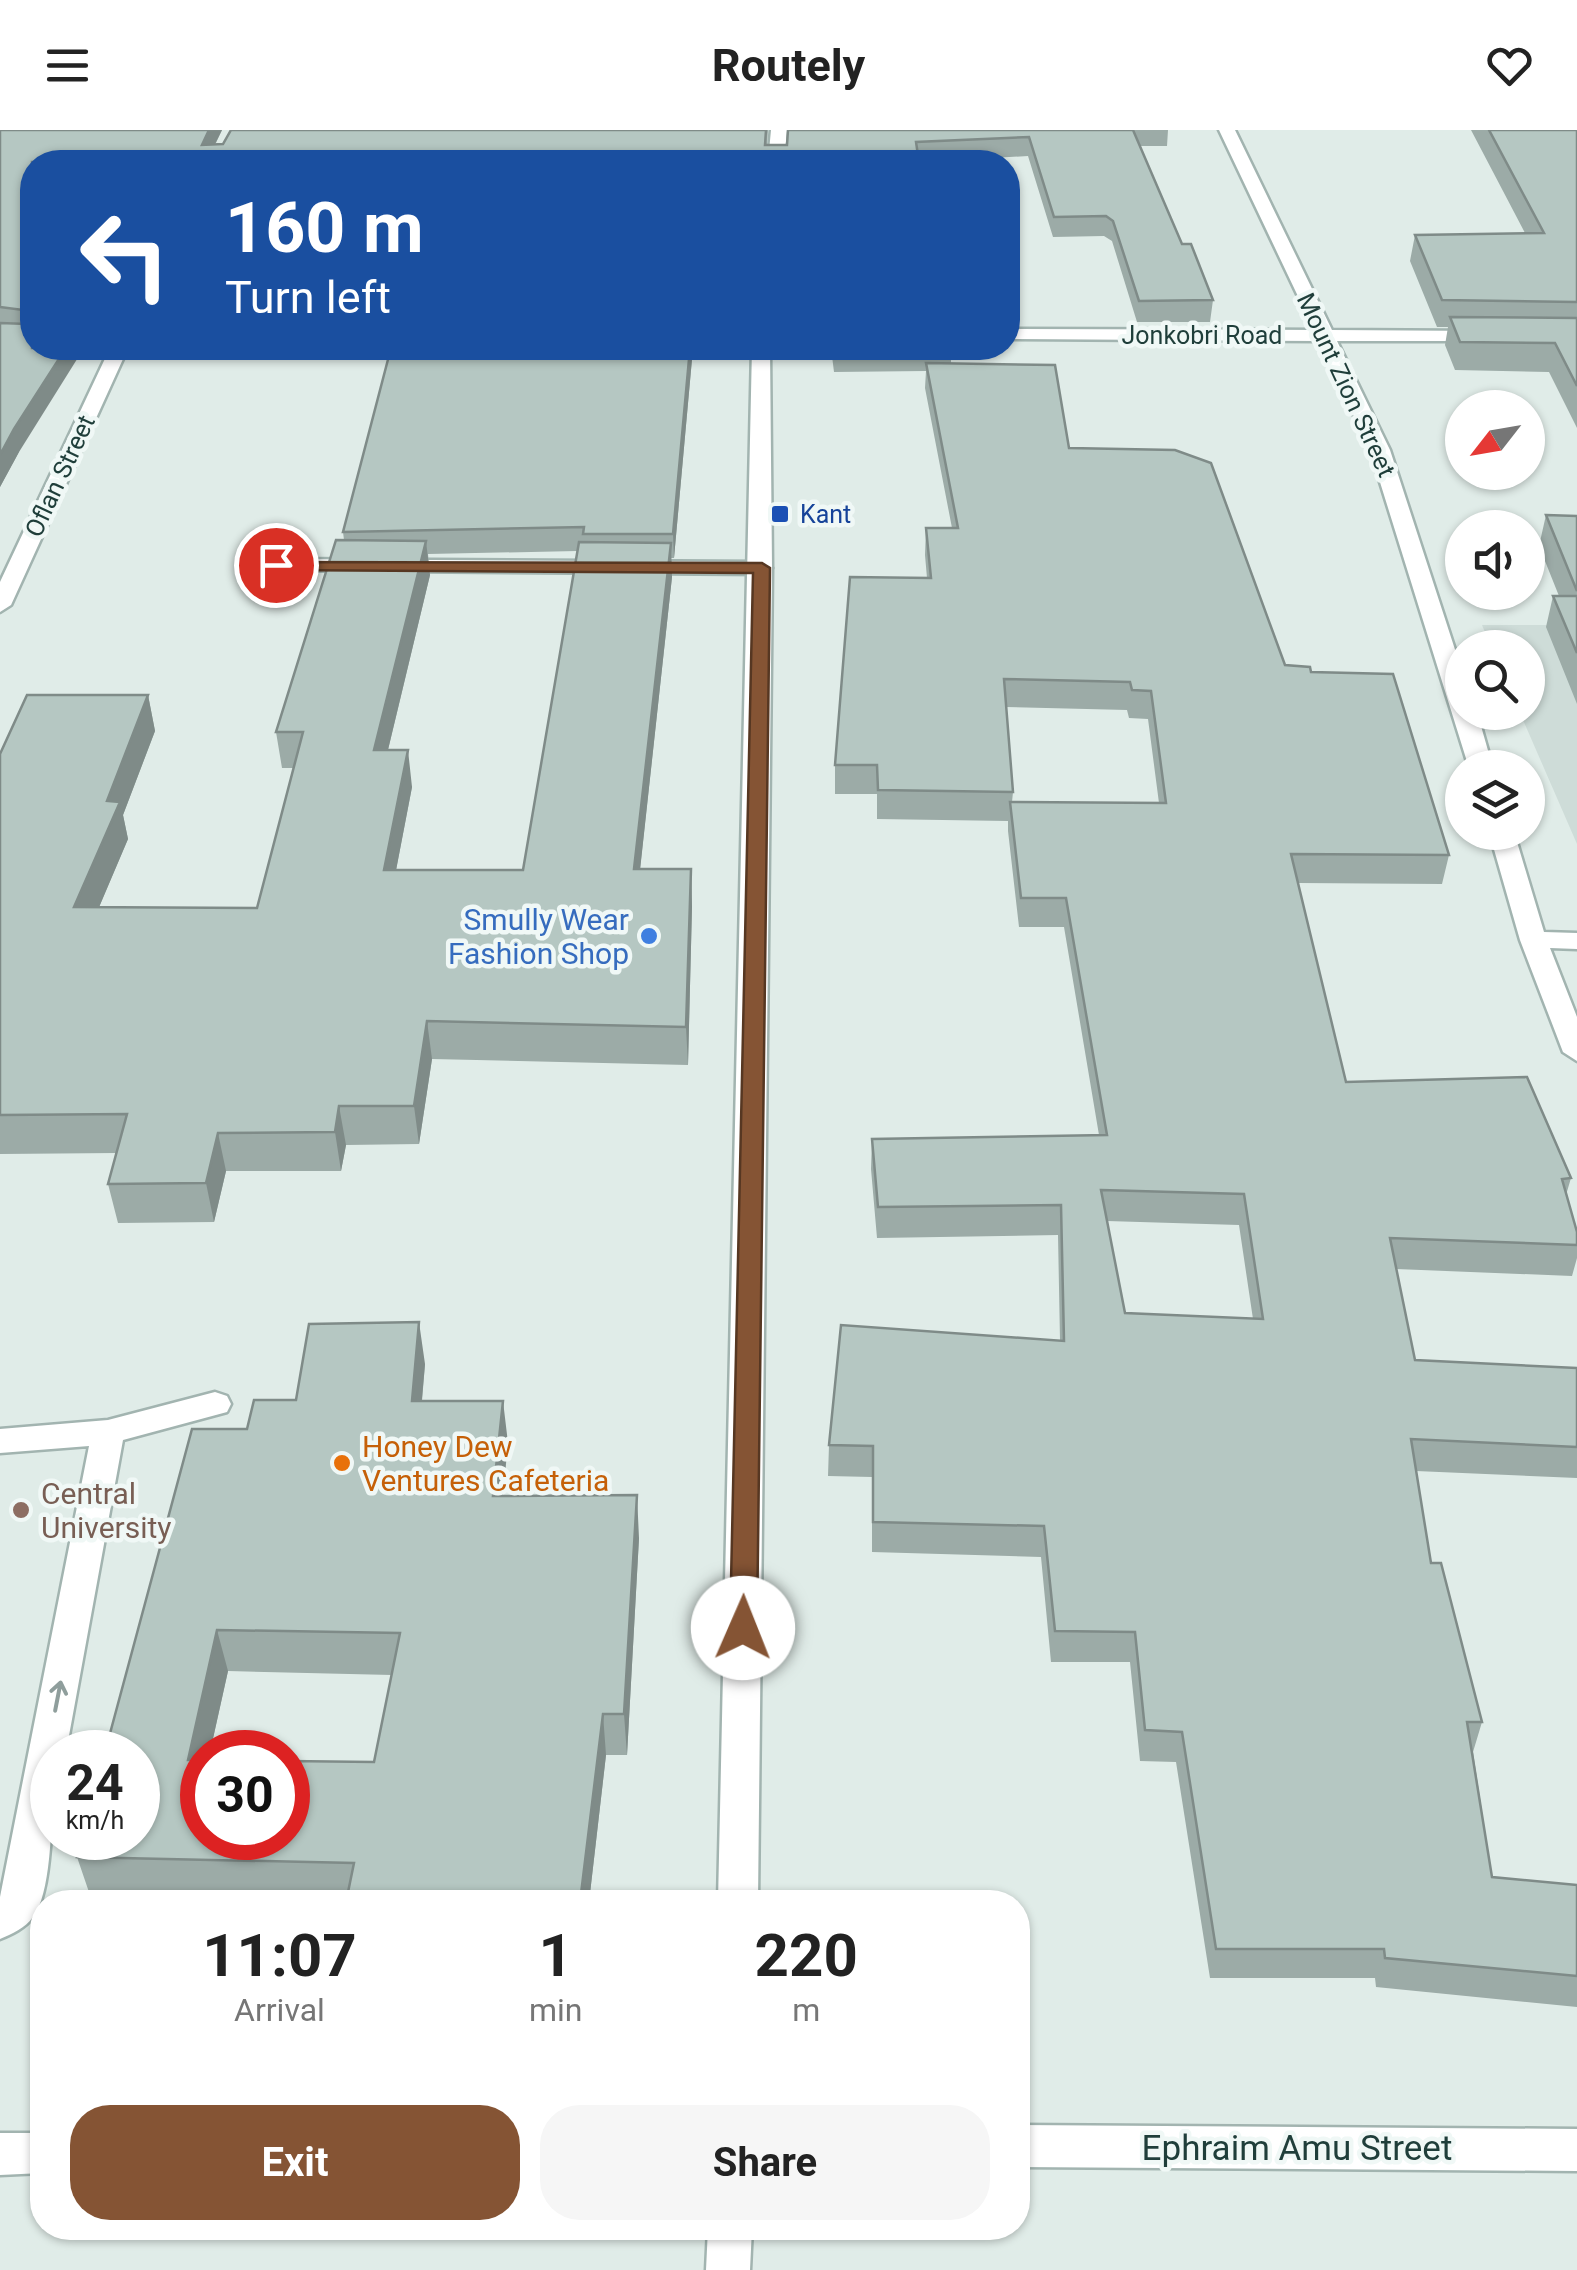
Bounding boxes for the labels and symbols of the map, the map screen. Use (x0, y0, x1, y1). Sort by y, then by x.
street label: Mount Zion Street (1291, 289, 1401, 481)
street label: Jonkobri Road (1122, 321, 1282, 350)
north arrow (1445, 390, 1545, 490)
street label: Oflan Street (19, 411, 101, 541)
place label: Kant (800, 500, 851, 529)
marker: Kant (769, 503, 791, 525)
pin (234, 523, 319, 608)
place label: Smully Wear Fashion Shop (448, 902, 629, 971)
marker: Smully Wear Fashion Shop (638, 925, 660, 947)
place label: Honey Dew Ventures Cafeteria (362, 1429, 609, 1498)
marker: Honey Dew Ventures Cafeteria (331, 1452, 353, 1474)
place label: Central University (41, 1476, 172, 1545)
marker: Central University (10, 1499, 32, 1521)
position arrow (691, 1576, 795, 1680)
one-way arrow (49, 1680, 68, 1713)
speed limit sign: 30 (180, 1730, 310, 1860)
street label: Ephraim Amu Street (1142, 2128, 1452, 2169)

